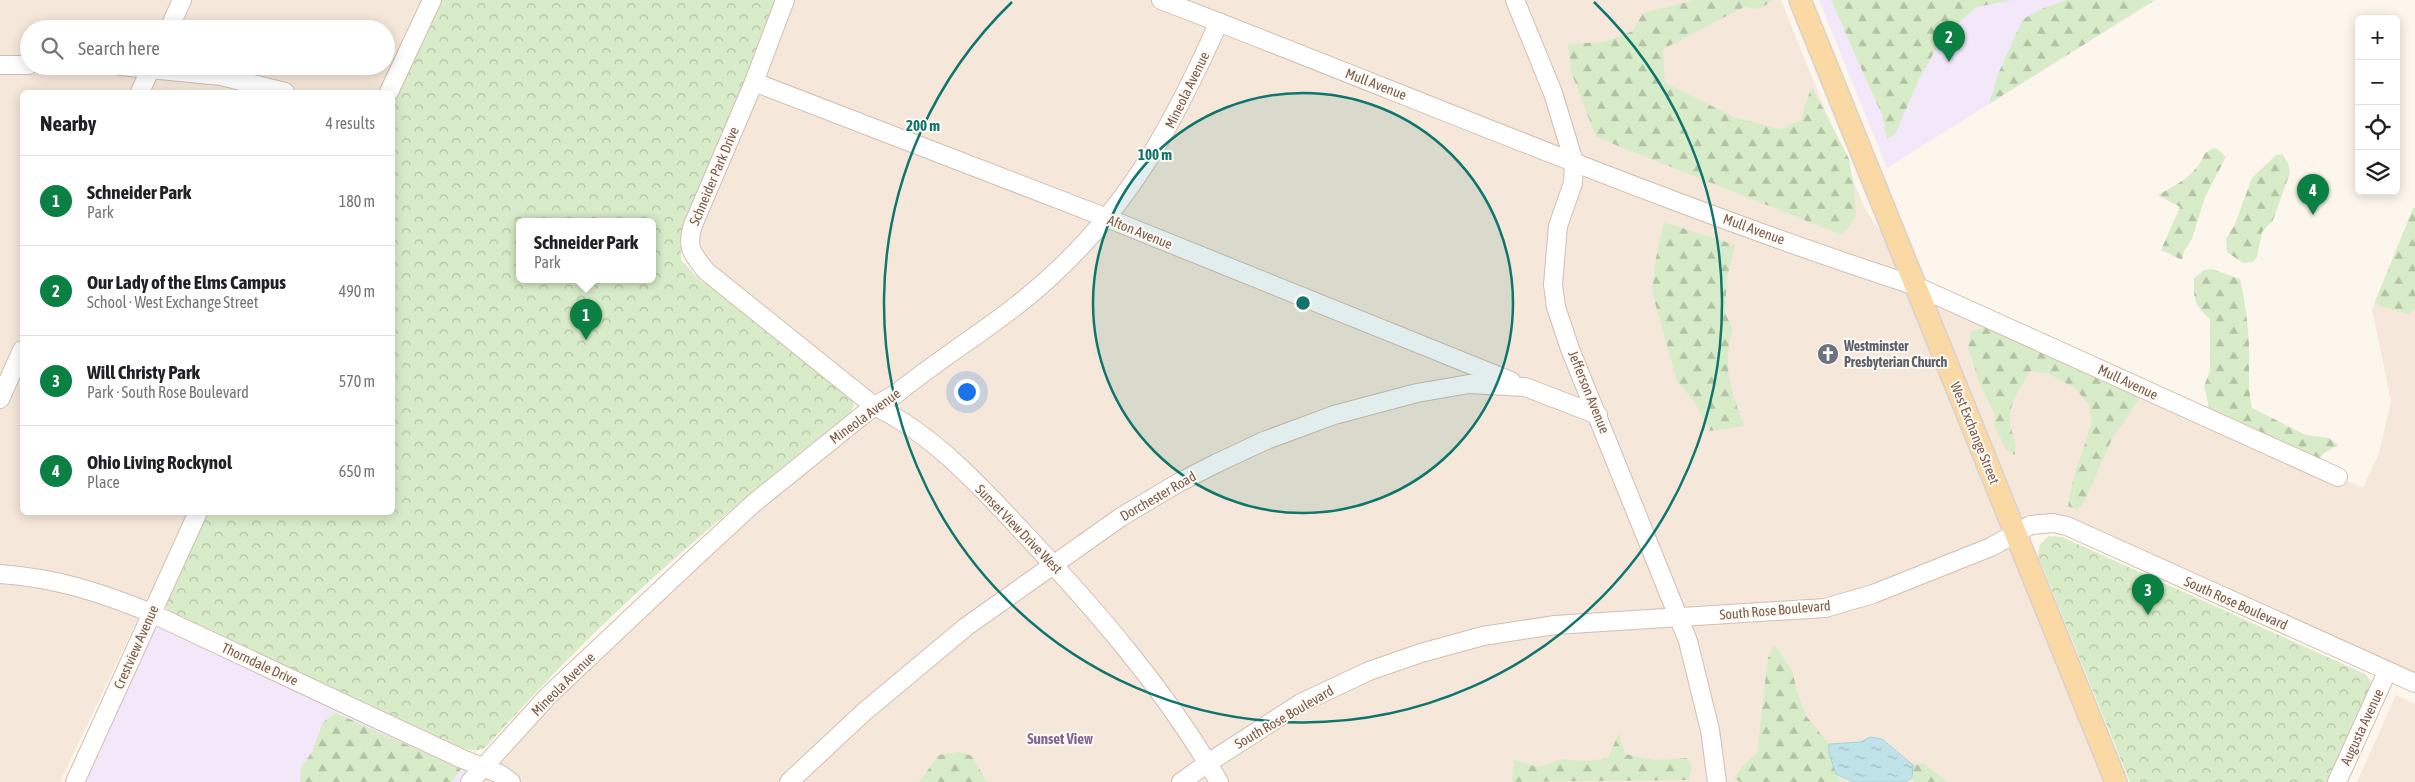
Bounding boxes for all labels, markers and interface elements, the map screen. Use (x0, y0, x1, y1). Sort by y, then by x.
map controls (2355, 15, 2400, 195)
button: + (2355, 15, 2400, 60)
search box (20, 20, 395, 75)
pin: 2 (1933, 21, 1965, 62)
icon: search (38, 34, 66, 62)
text: Search here (78, 37, 160, 59)
street label: Mineola Avenue (1162, 49, 1212, 131)
button: − (2355, 60, 2400, 105)
street label: Mull Avenue (1343, 65, 1409, 103)
button: locate (2355, 105, 2400, 150)
text: Nearby (40, 111, 96, 135)
text: 4 results (325, 114, 375, 132)
text: 200 m (906, 117, 940, 134)
street label: Schneider Park Drive (686, 124, 742, 228)
text: 100 m (1138, 146, 1172, 163)
button: layers (2355, 150, 2400, 195)
pin: 4 (2297, 174, 2329, 215)
text: Schneider Park (87, 181, 191, 203)
text: 1 (52, 192, 60, 210)
text: 180 m (339, 192, 375, 210)
text: Park (87, 203, 114, 221)
street label: Mull Avenue (1721, 210, 1787, 248)
street label: Afton Avenue (1105, 212, 1175, 252)
popup (516, 218, 656, 283)
text: Schneider Park (534, 231, 638, 253)
text: Park (534, 253, 561, 271)
text: Our Lady of the Elms Campus (87, 271, 286, 293)
text: 2 (52, 282, 60, 300)
text: 490 m (339, 282, 375, 300)
text: School · West Exchange Street (87, 293, 258, 311)
centre of rings (1294, 294, 1312, 312)
pin: 1 (570, 299, 602, 340)
place label: Westminster Presbyterian Church (1843, 338, 1948, 370)
church icon: Westminster Presbyterian Church (1816, 342, 1840, 366)
street label: Jefferson Avenue (1565, 348, 1613, 436)
text: Will Christy Park (87, 361, 200, 383)
street label: Mull Avenue (2096, 361, 2160, 403)
text: 3 (52, 372, 60, 390)
text: 570 m (339, 372, 375, 390)
your location (954, 379, 980, 405)
street label: West Exchange Street (1947, 380, 2003, 486)
text: Park · South Rose Boulevard (87, 383, 249, 401)
street label: Mineola Avenue (827, 385, 903, 447)
text: Ohio Living Rockynol (87, 451, 232, 473)
text: 4 (52, 462, 60, 480)
text: 650 m (339, 462, 375, 480)
street label: Dorchester Road (1117, 468, 1199, 524)
text: Place (87, 473, 120, 491)
street label: Sunset View Drive West (972, 481, 1066, 577)
street label: South Rose Boulevard (2182, 573, 2290, 633)
pin: 3 (2132, 574, 2164, 615)
street label: South Rose Boulevard (1719, 597, 1831, 623)
street label: Crestview Avenue (110, 603, 162, 691)
street label: Thorndale Drive (219, 639, 301, 689)
street label: Mineola Avenue (528, 649, 598, 719)
street label: South Rose Boulevard (1232, 682, 1336, 752)
street label: Augusta Avenue (2337, 686, 2387, 768)
district label: Sunset View (1027, 730, 1093, 747)

